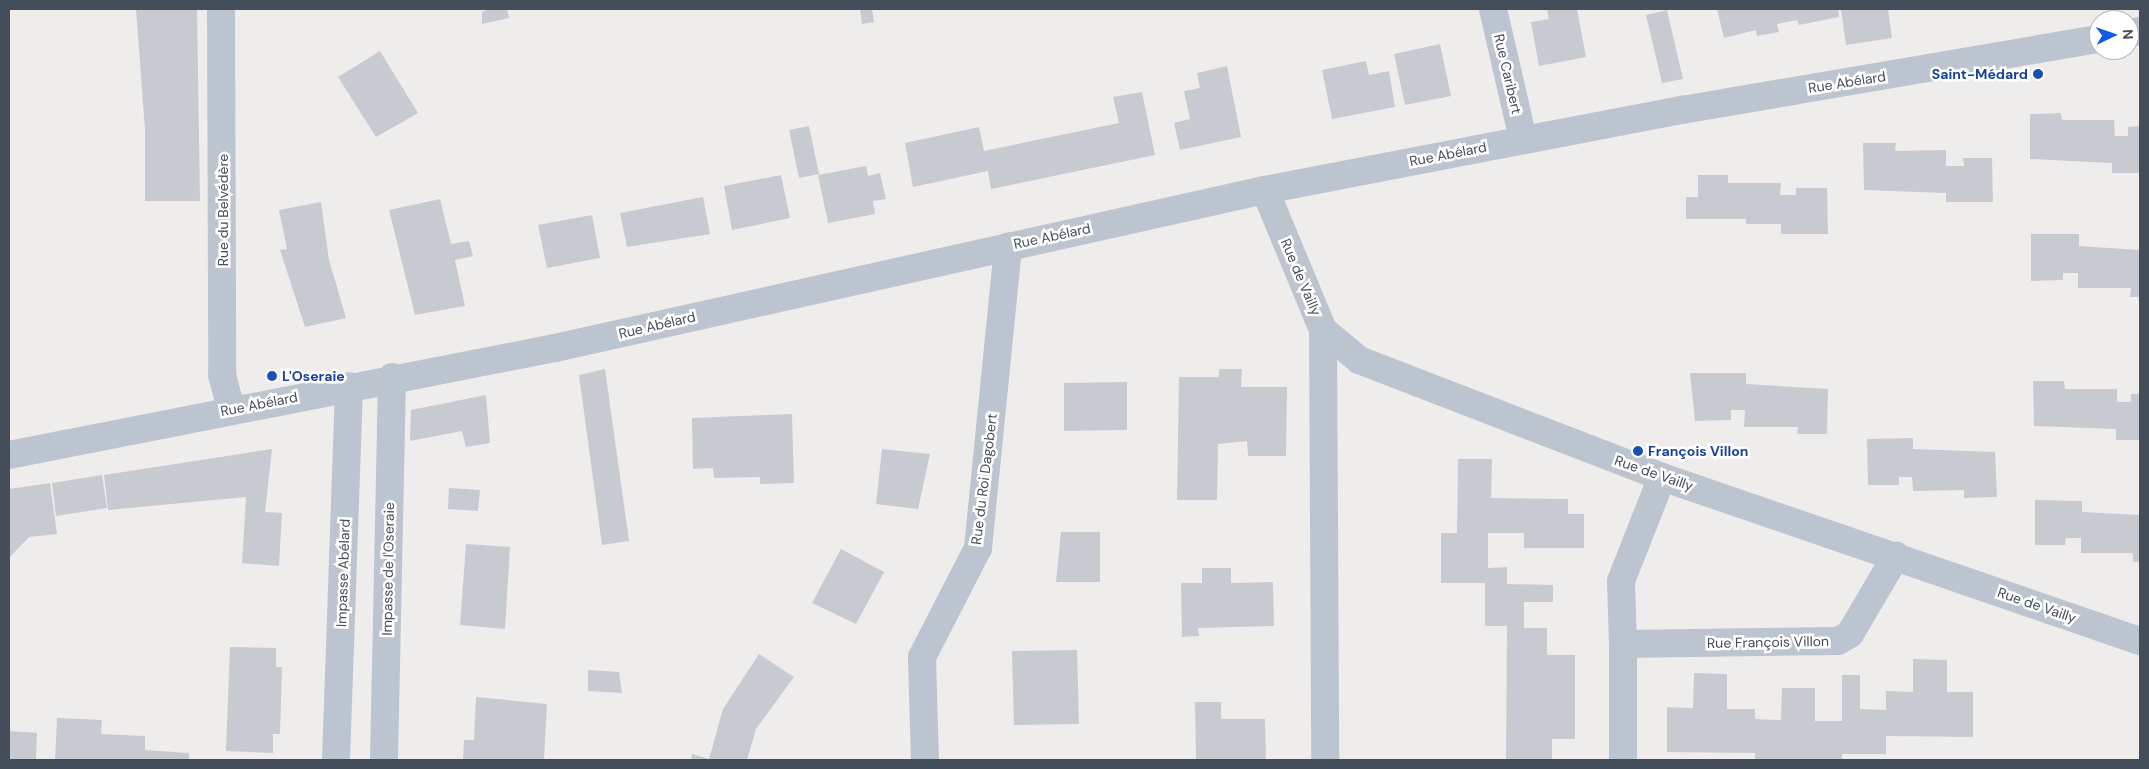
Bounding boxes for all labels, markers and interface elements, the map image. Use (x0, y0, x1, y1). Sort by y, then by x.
north arrow (2089, 10, 2139, 60)
text: N (2119, 29, 2137, 40)
street label: Rue Caribert (1491, 32, 1525, 116)
place label: Saint-Médard (1932, 66, 2028, 82)
street label: Rue Abélard (1807, 68, 1887, 96)
marker: Saint-Médard (2032, 68, 2044, 80)
street label: Rue Abélard (1408, 138, 1488, 170)
street label: Rue du Belvédère (215, 154, 231, 266)
street label: Rue Abélard (1012, 220, 1092, 252)
street label: Rue de Vailly (1277, 236, 1325, 318)
street label: Rue Abélard (617, 308, 697, 342)
place label: L'Oseraie (282, 368, 345, 384)
marker: L'Oseraie (266, 370, 278, 382)
street label: Rue Abélard (219, 388, 299, 420)
street label: Rue du Roi Dagobert (968, 412, 1000, 546)
place label: François Villon (1648, 443, 1748, 459)
marker: François Villon (1632, 445, 1644, 457)
street label: Rue de Vailly (1612, 452, 1696, 494)
street label: Impasse de l'Oseraie (378, 502, 398, 636)
street label: Impasse Abélard (333, 519, 353, 627)
street label: Rue de Vailly (1995, 584, 2079, 626)
street label: Rue François Villon (1707, 633, 1829, 651)

